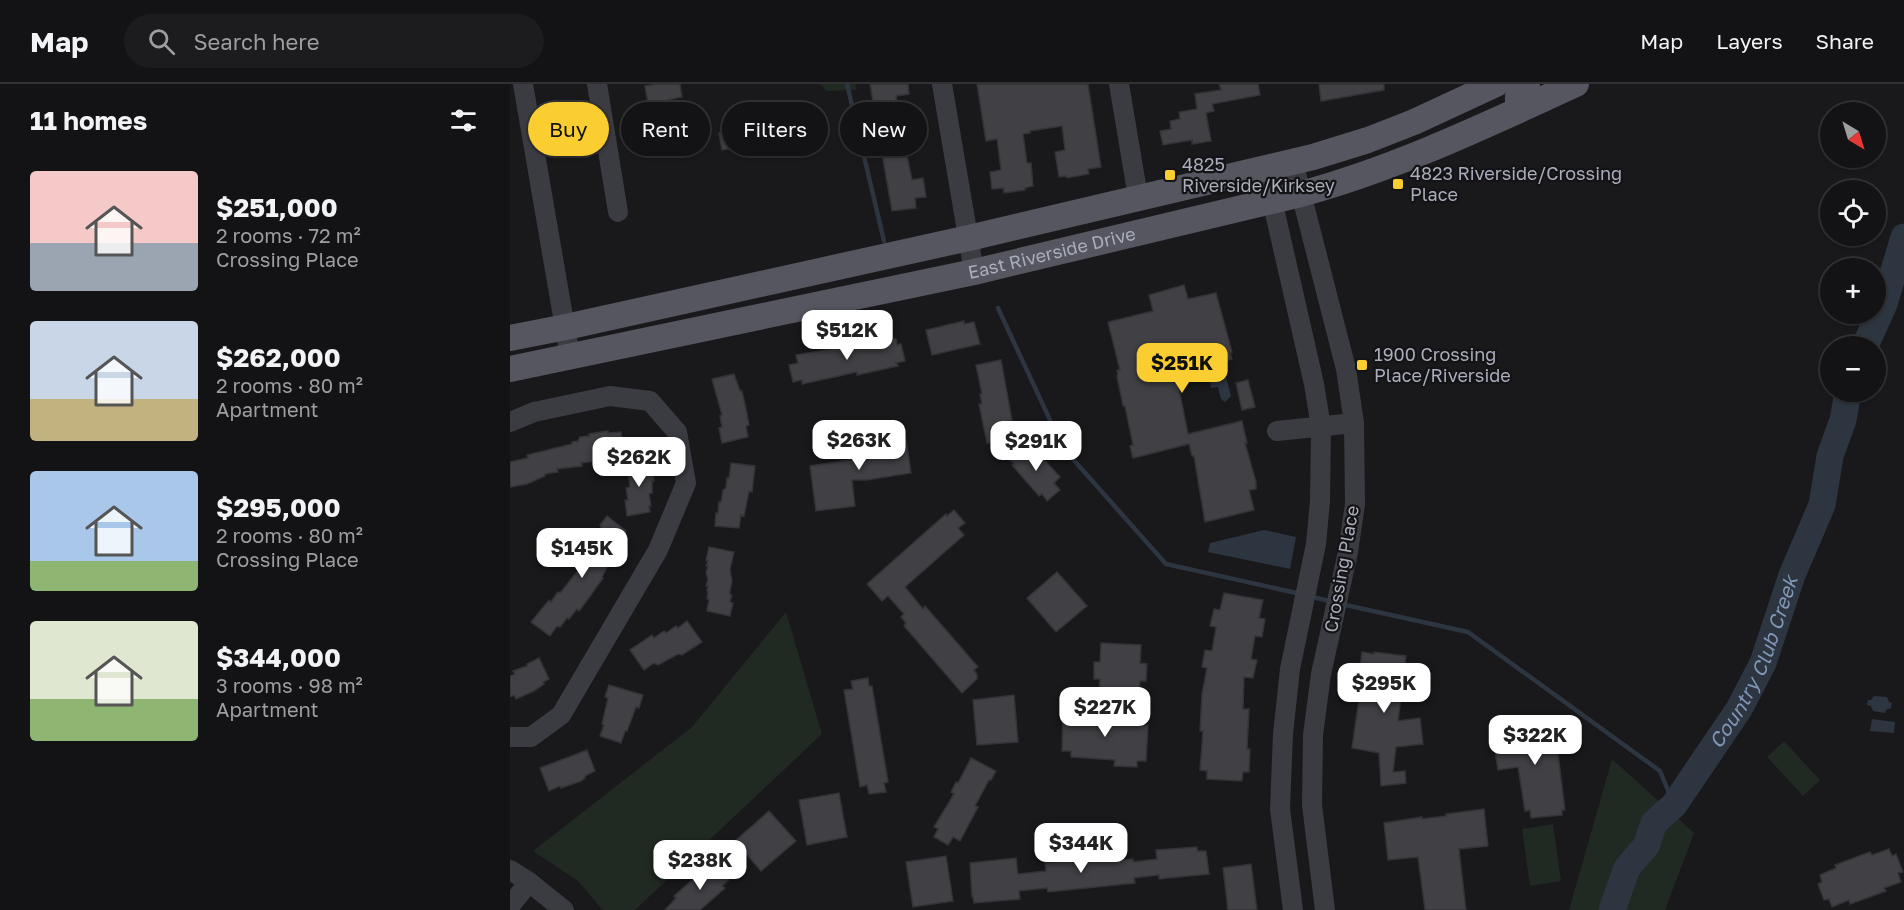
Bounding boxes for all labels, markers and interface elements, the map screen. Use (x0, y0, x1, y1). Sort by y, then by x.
search box (124, 14, 544, 68)
text: Map (30, 25, 88, 58)
icon: search (145, 25, 178, 58)
text: Search here (193, 28, 319, 55)
text: Map (1640, 28, 1683, 54)
text: Layers (1716, 28, 1783, 54)
text: Share (1816, 28, 1874, 54)
chip: Buy (528, 102, 609, 156)
chip: Rent (621, 102, 710, 156)
chip: Filters (722, 102, 828, 156)
chip: New (840, 102, 927, 156)
north arrow (1820, 102, 1886, 168)
map controls (1820, 102, 1886, 402)
icon: filters (447, 104, 480, 137)
text: 11 homes (30, 105, 147, 136)
place label: 4825 Riverside/Kirksey (1182, 153, 1335, 196)
place label: 4823 Riverside/Crossing Place (1410, 162, 1622, 205)
marker: 4825 Riverside/Kirksey (1163, 168, 1177, 182)
marker: 4823 Riverside/Crossing Place (1391, 177, 1405, 191)
button: locate (1820, 180, 1886, 246)
text: $251,000 (216, 192, 338, 223)
icon: home (78, 195, 150, 267)
street label: East Riverside Drive (966, 222, 1138, 283)
text: 2 rooms · 72 m² (216, 223, 361, 247)
text: Crossing Place (216, 247, 359, 271)
button: + (1820, 258, 1886, 324)
pin: $512K (805, 310, 889, 361)
text: $512K (816, 317, 878, 341)
button: − (1820, 336, 1886, 402)
text: $262,000 (216, 342, 341, 373)
pin: $251K (1140, 343, 1224, 394)
place label: 1900 Crossing Place/Riverside (1374, 343, 1511, 386)
icon: home (78, 345, 150, 417)
text: $251K (1151, 350, 1213, 374)
marker: 1900 Crossing Place/Riverside (1355, 358, 1369, 372)
text: 2 rooms · 80 m² (216, 373, 363, 397)
text: Apartment (216, 397, 319, 421)
pin: $263K (817, 420, 901, 471)
pin: $291K (994, 421, 1078, 472)
text: $263K (827, 427, 892, 451)
text: $291K (1004, 428, 1068, 452)
pin: $262K (597, 437, 681, 488)
text: $262K (607, 444, 672, 468)
text: $295,000 (216, 492, 341, 523)
icon: home (78, 495, 150, 567)
street label: Crossing Place (1319, 504, 1363, 634)
text: 2 rooms · 80 m² (216, 523, 363, 547)
pin: $145K (540, 528, 624, 579)
text: $145K (551, 535, 613, 559)
text: Crossing Place (216, 547, 359, 571)
water label: Country Club Creek (1703, 570, 1803, 752)
text: $344,000 (216, 642, 341, 673)
icon: home (78, 645, 150, 717)
pin: $295K (1342, 663, 1426, 714)
text: $295K (1352, 670, 1417, 694)
text: 3 rooms · 98 m² (216, 673, 363, 697)
pin: $227K (1063, 687, 1147, 738)
text: $227K (1073, 694, 1137, 718)
text: Apartment (216, 697, 319, 721)
pin: $322K (1493, 715, 1577, 766)
text: $322K (1503, 722, 1567, 746)
pin: $344K (1039, 823, 1123, 874)
text: $344K (1048, 830, 1114, 854)
pin: $238K (658, 840, 742, 891)
text: $238K (667, 847, 733, 871)

